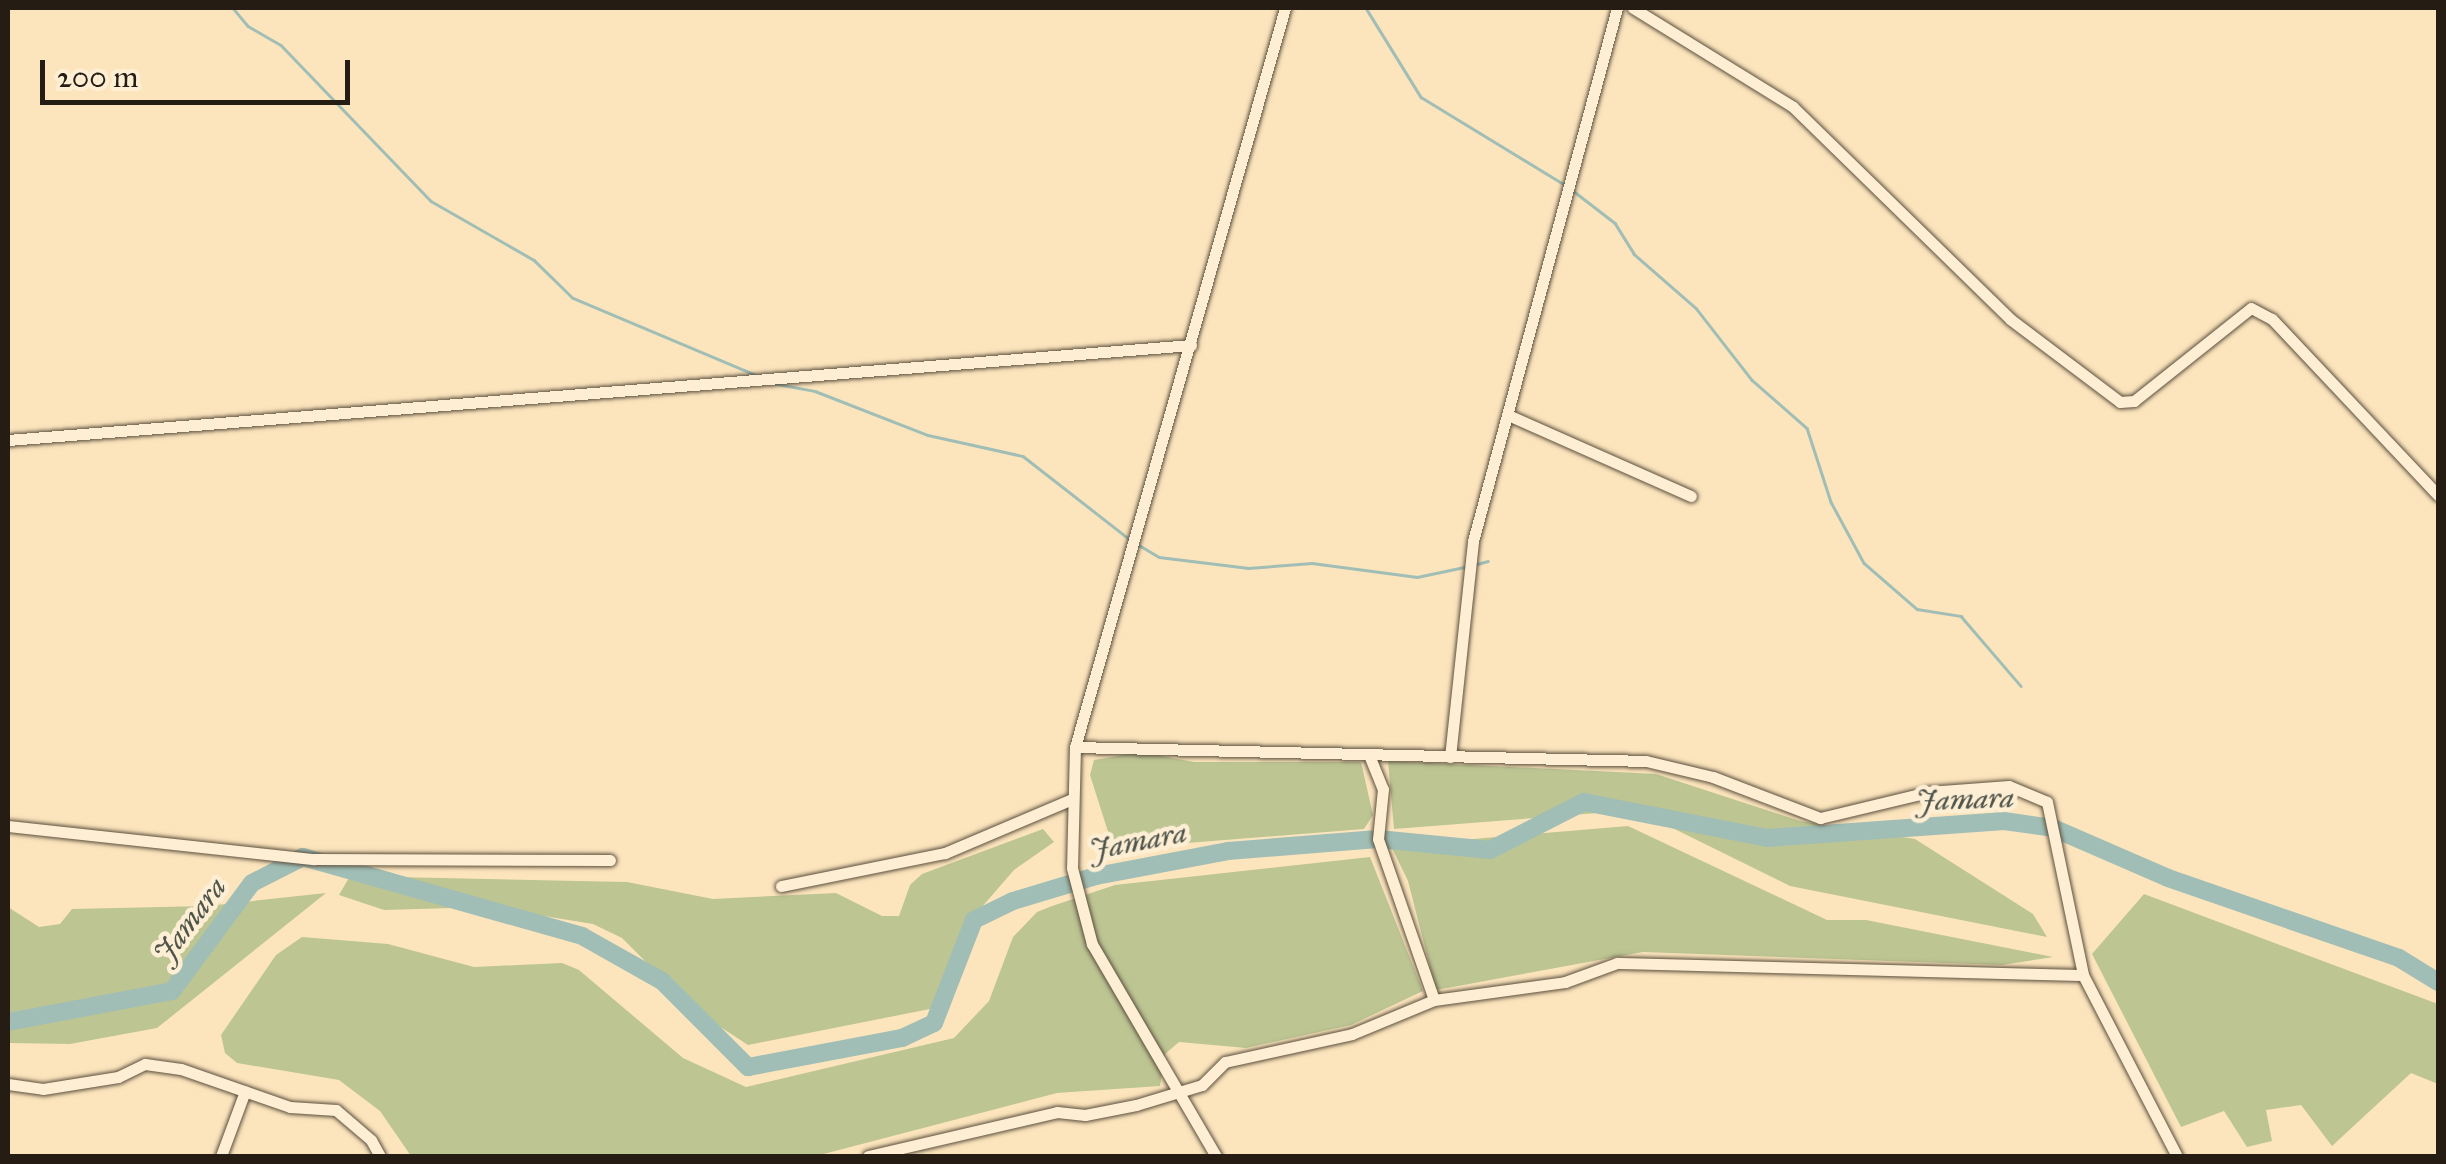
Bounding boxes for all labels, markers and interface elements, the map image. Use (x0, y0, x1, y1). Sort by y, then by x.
scale bar (45, 40, 355, 102)
text: 200 m (57, 59, 138, 95)
water label: Jamara (1915, 779, 2015, 819)
water label: Jamara (1086, 814, 1190, 868)
water label: Jamara (146, 870, 234, 970)

